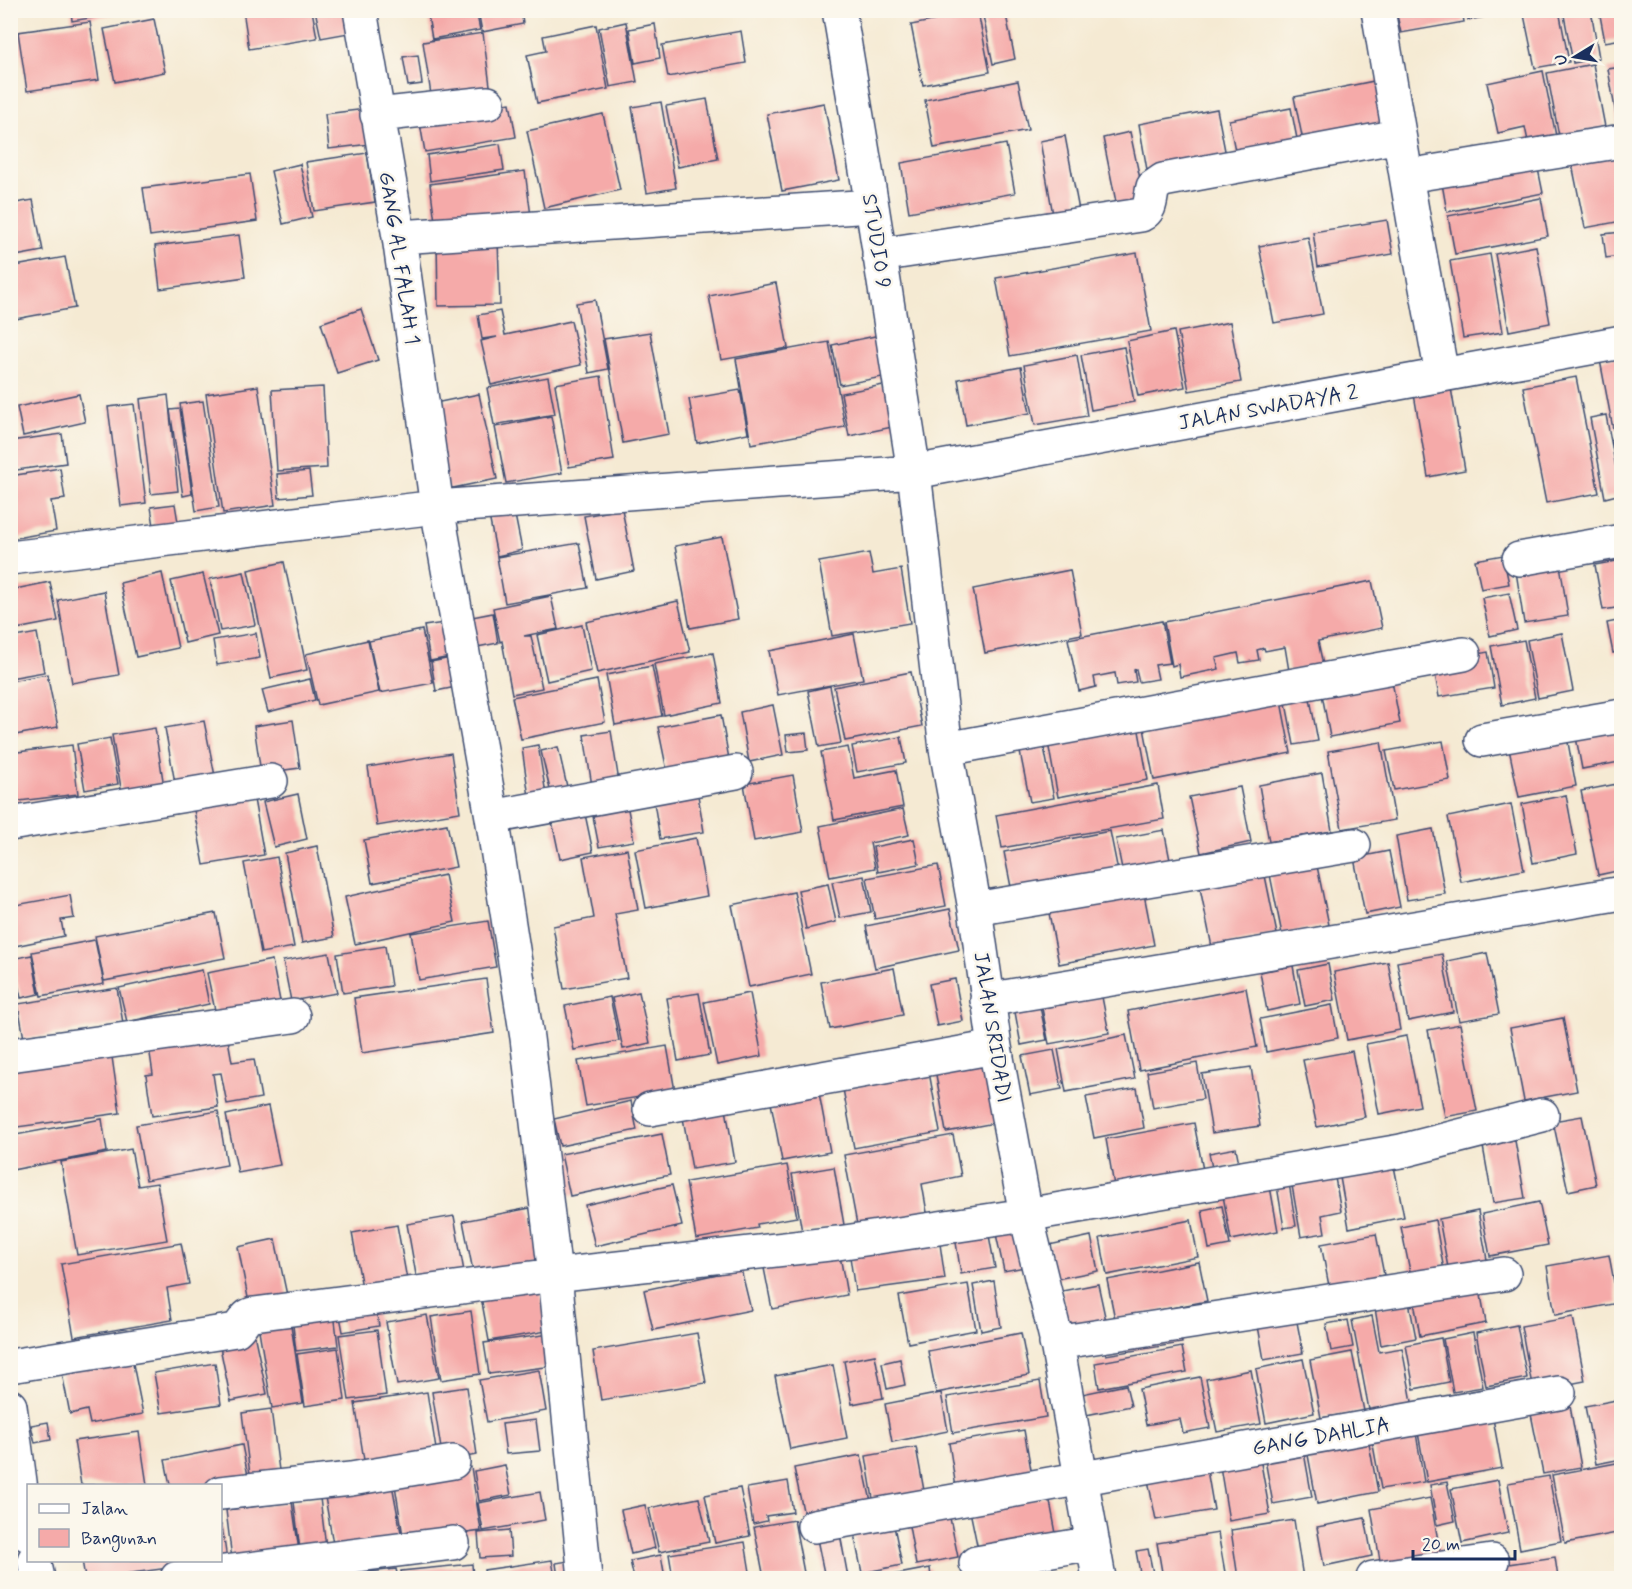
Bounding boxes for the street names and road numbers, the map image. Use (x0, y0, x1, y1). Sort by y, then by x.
street label: GANG AL FALAH 1 (372, 170, 426, 347)
street label: STUDIO 9 (855, 192, 897, 290)
street label: JALAN SWADAYA 2 (1176, 378, 1360, 438)
street label: JALAN SRIDADI (966, 950, 1018, 1104)
street label: GANG DAHLIA (1250, 1411, 1392, 1463)

